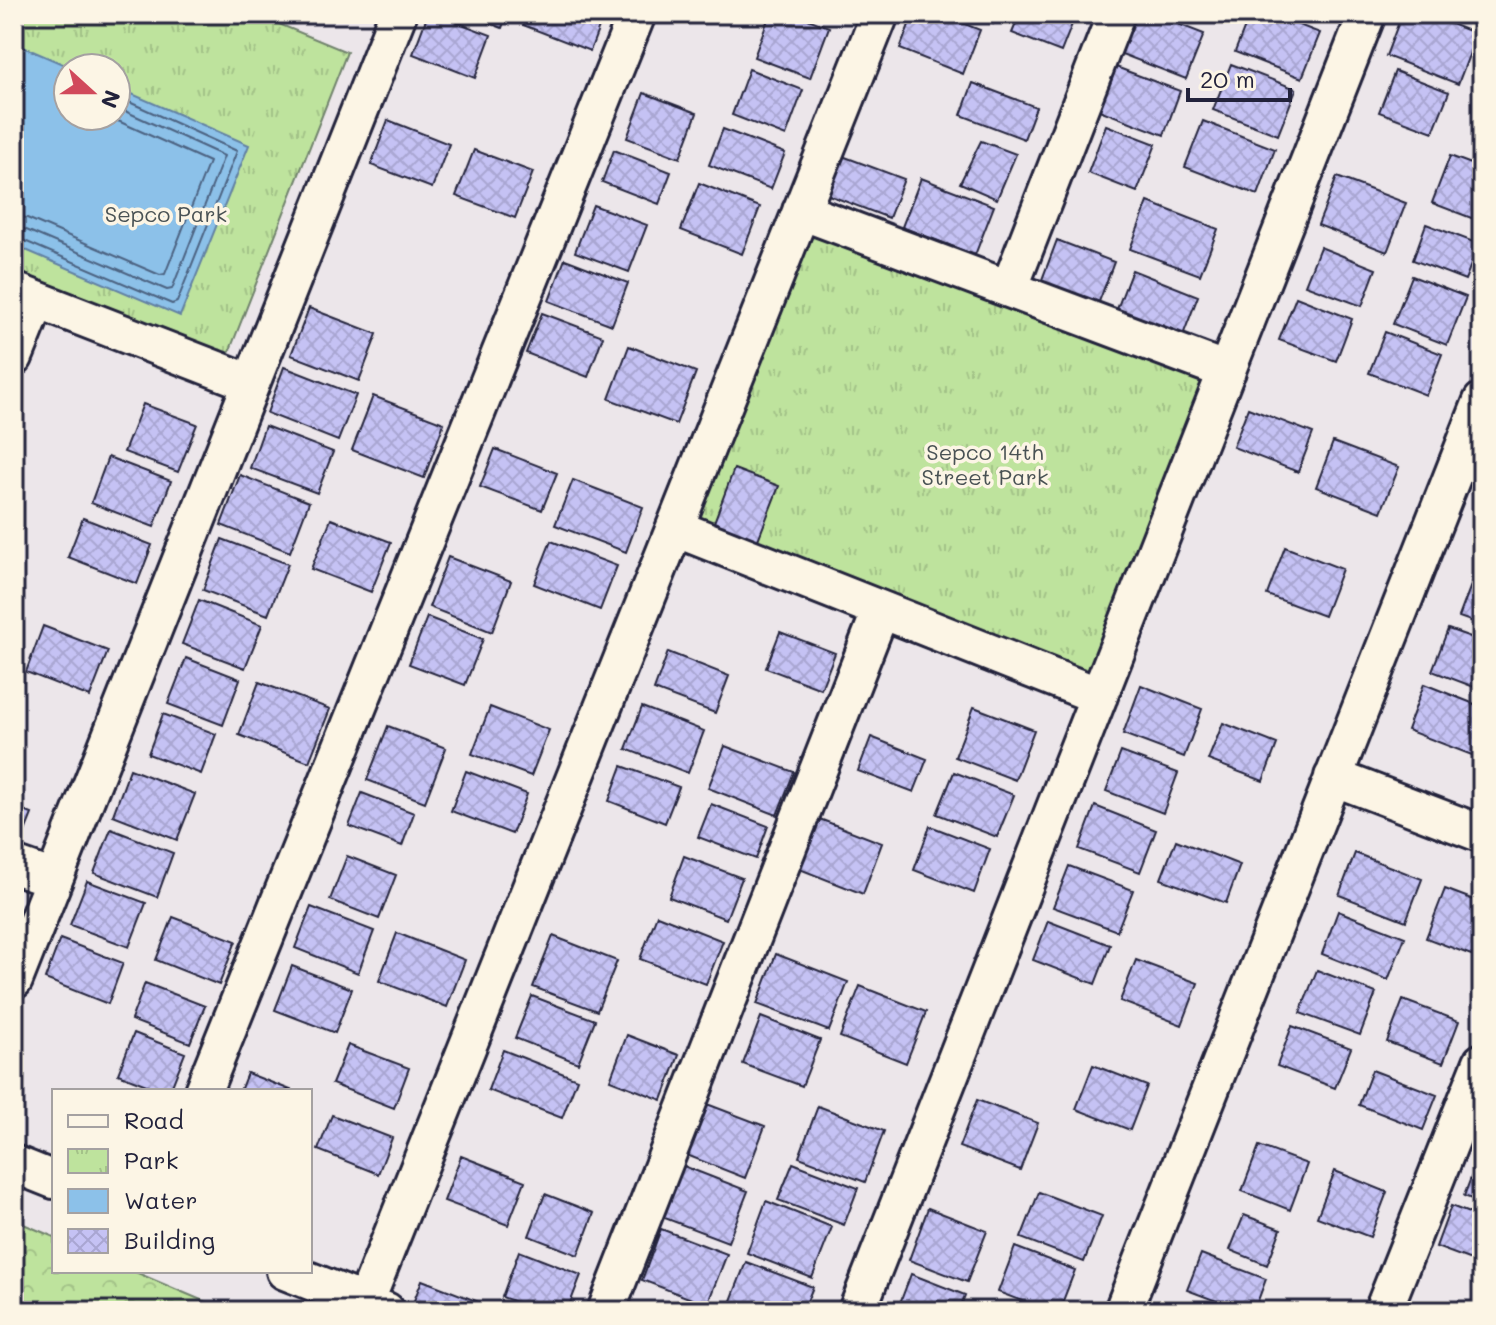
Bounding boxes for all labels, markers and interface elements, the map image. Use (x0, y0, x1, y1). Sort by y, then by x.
north arrow (52, 52, 132, 132)
scale bar (1188, 52, 1290, 102)
text: 20 m (1200, 63, 1255, 94)
text: N (95, 86, 128, 112)
park label: Sepco Park (105, 199, 227, 228)
park label: Sepco 14th Street Park (922, 437, 1048, 491)
legend (52, 1089, 312, 1273)
text: Road (124, 1104, 184, 1135)
text: Park (124, 1144, 178, 1175)
text: Water (124, 1184, 198, 1215)
text: Building (124, 1224, 215, 1255)

